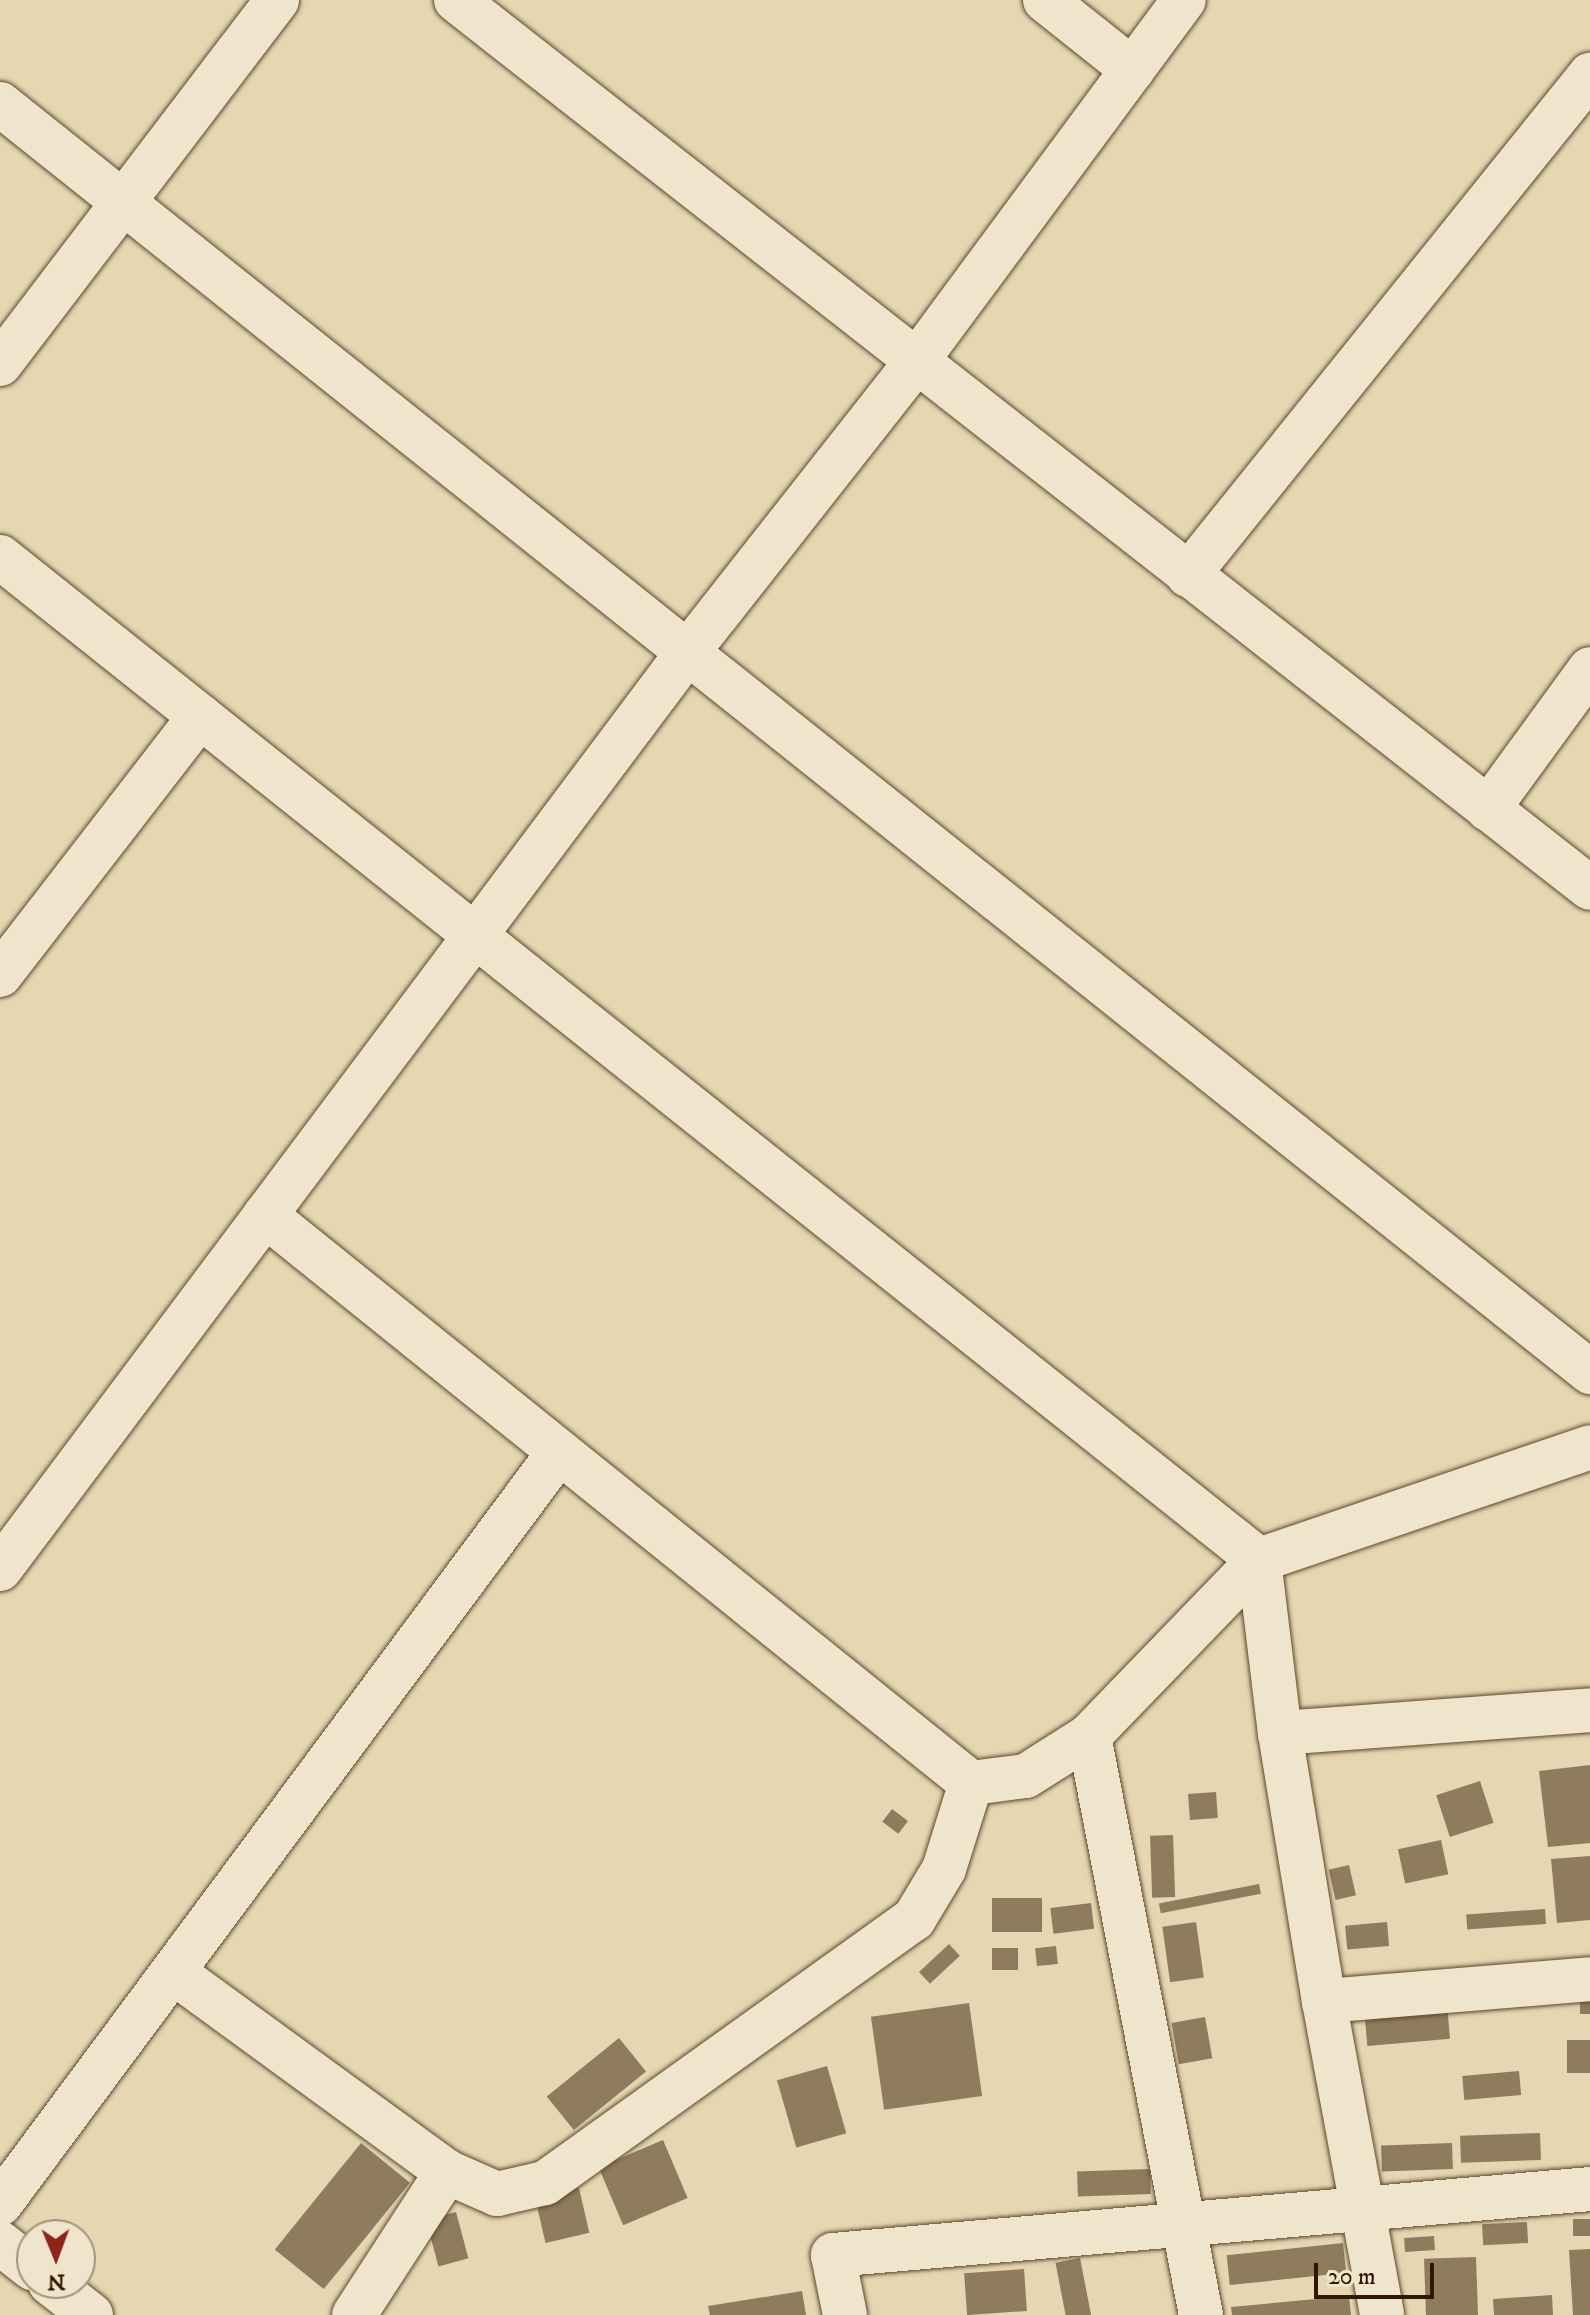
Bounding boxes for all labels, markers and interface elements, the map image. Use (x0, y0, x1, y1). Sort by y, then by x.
north arrow (16, 2219, 96, 2299)
scale bar (1318, 2247, 1438, 2297)
text: 20 m (1328, 2262, 1376, 2292)
text: N (47, 2268, 66, 2295)

